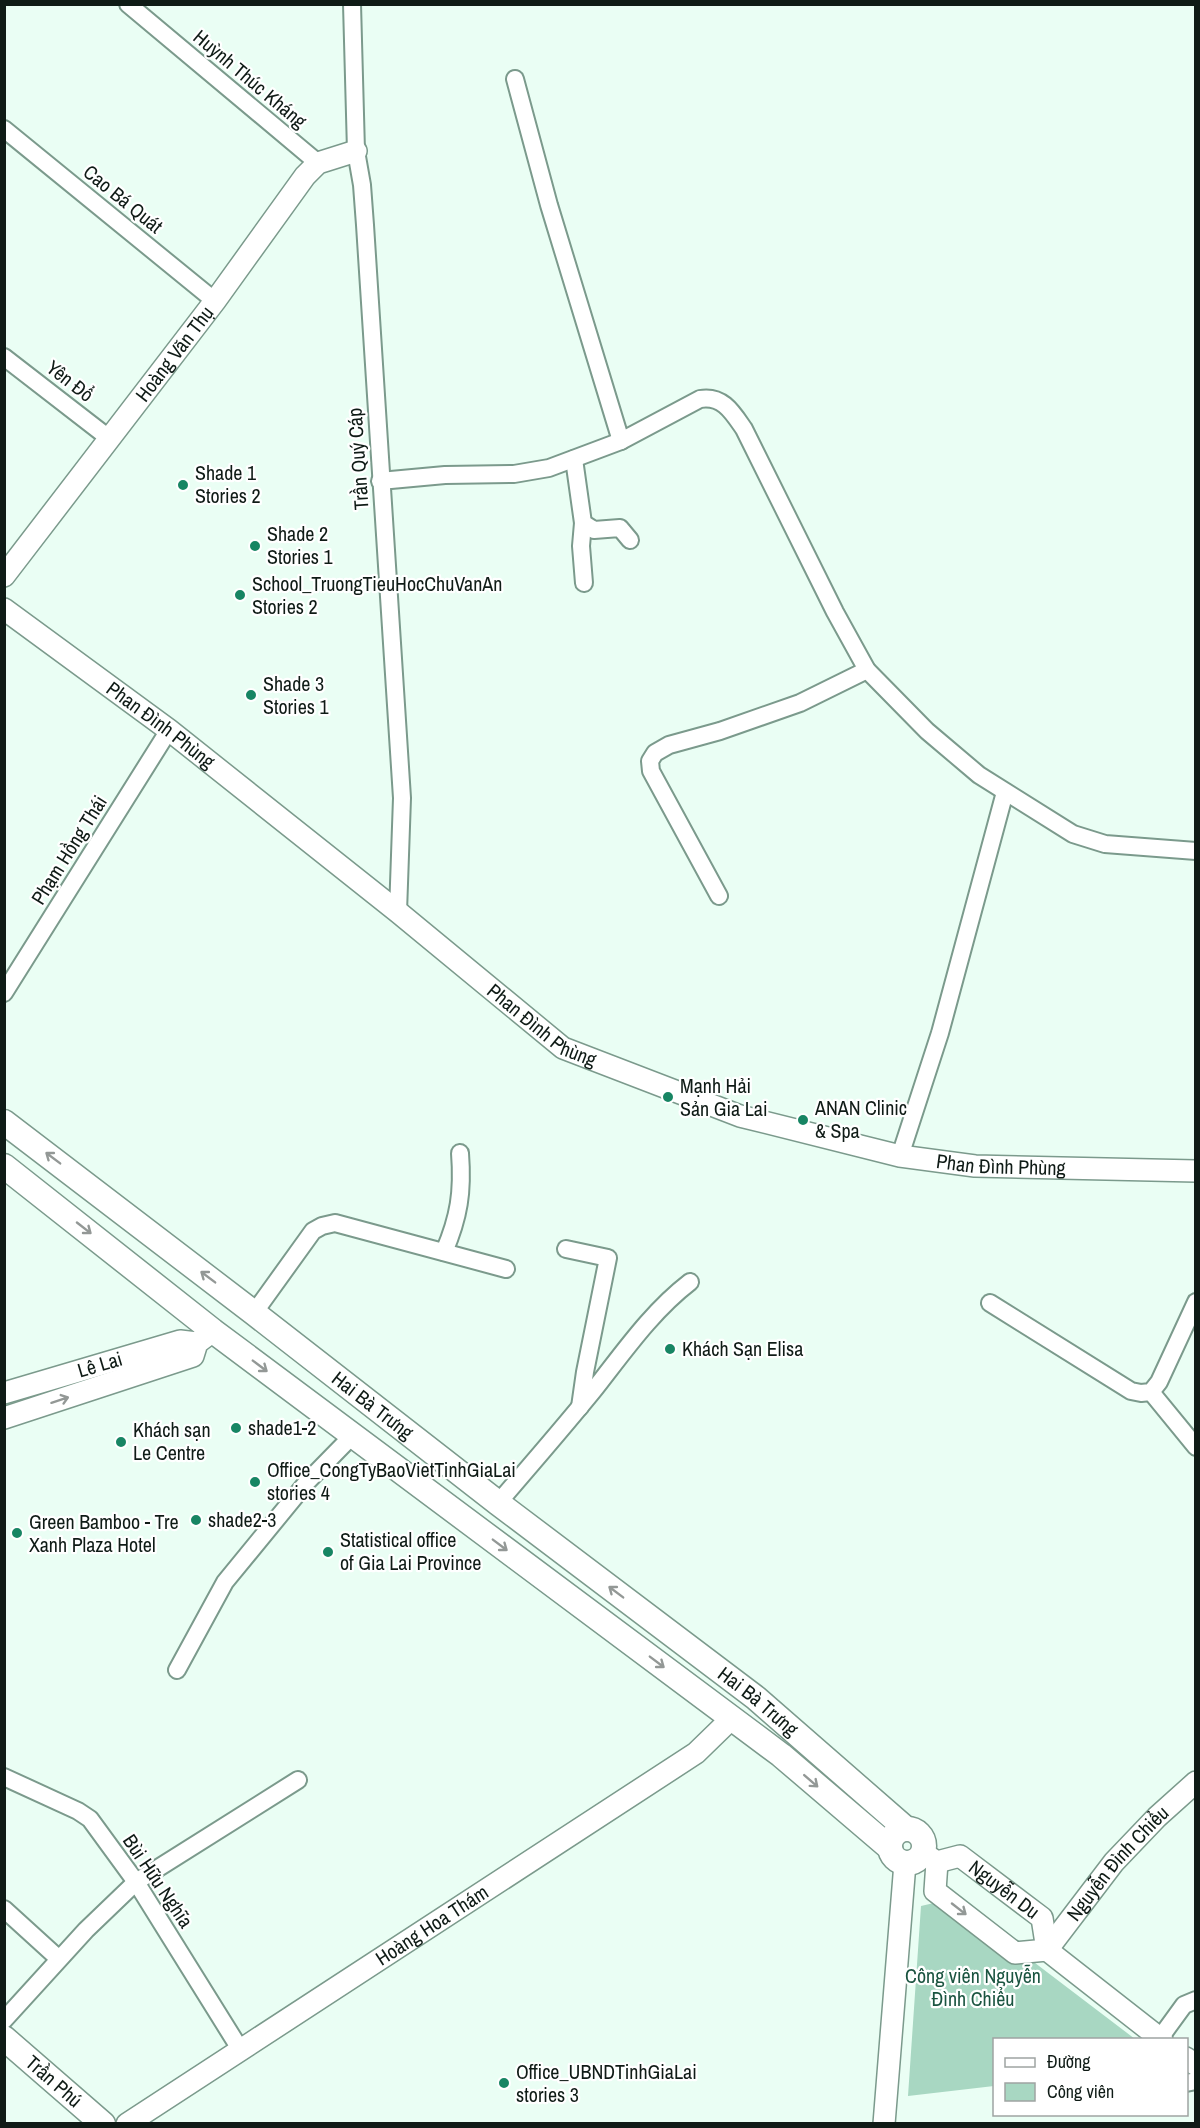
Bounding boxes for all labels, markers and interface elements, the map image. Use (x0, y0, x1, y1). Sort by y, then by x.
street label: Huỳnh Thúc Kháng (188, 23, 313, 134)
street label: Cao Bá Quát (78, 158, 169, 239)
street label: Hoàng Văn Thụ (129, 300, 219, 407)
street label: Yên Đổ (41, 354, 100, 408)
street label: Trần Quý Cáp (340, 407, 375, 511)
place label: Shade 1 Stories 2 (195, 459, 261, 509)
marker: Shade 1 Stories 2 (176, 478, 190, 492)
place label: Shade 2 Stories 1 (267, 520, 333, 570)
marker: Shade 2 Stories 1 (248, 539, 262, 553)
place label: School_TruongTieuHocChuVanAn Stories 2 (252, 570, 502, 620)
marker: School_TruongTieuHocChuVanAn Stories 2 (233, 588, 247, 602)
place label: Shade 3 Stories 1 (263, 670, 329, 720)
street label: Phan Đình Phùng (101, 675, 221, 775)
marker: Shade 3 Stories 1 (244, 688, 258, 702)
street label: Phạm Hồng Thái (24, 790, 113, 909)
street label: Phan Đình Phùng (482, 977, 601, 1073)
place label: Mạnh Hải Sản Gia Lai (680, 1072, 768, 1122)
marker: Mạnh Hải Sản Gia Lai (661, 1090, 675, 1104)
place label: ANAN Clinic & Spa (814, 1094, 907, 1144)
marker: ANAN Clinic & Spa (796, 1113, 810, 1127)
street label: Phan Đình Phùng (935, 1147, 1066, 1181)
one-way arrow (45, 1152, 61, 1165)
one-way arrow (75, 1222, 91, 1235)
one-way arrow (200, 1271, 216, 1283)
place label: Khách Sạn Elisa (682, 1335, 803, 1362)
marker: Khách Sạn Elisa (663, 1342, 677, 1356)
street label: Lê Lai (74, 1345, 125, 1384)
one-way arrow (252, 1359, 268, 1372)
street label: Hai Bà Trưng (327, 1365, 419, 1445)
one-way arrow (50, 1393, 69, 1404)
place label: shade1-2 (248, 1414, 316, 1441)
place label: Khách sạn Le Centre (133, 1416, 211, 1466)
marker: shade1-2 (229, 1421, 243, 1435)
marker: Khách sạn Le Centre (114, 1435, 128, 1449)
place label: Office_CongTyBaoVietTinhGiaLai stories 4 (267, 1456, 516, 1506)
marker: Office_CongTyBaoVietTinhGiaLai stories 4 (248, 1475, 262, 1489)
place label: shade2-3 (208, 1506, 276, 1533)
place label: Green Bamboo - Tre Xanh Plaza Hotel (29, 1508, 179, 1558)
marker: shade2-3 (189, 1513, 203, 1527)
marker: Green Bamboo - Tre Xanh Plaza Hotel (10, 1526, 24, 1540)
place label: Statistical office of Gia Lai Province (340, 1526, 481, 1576)
one-way arrow (492, 1539, 508, 1552)
marker: Statistical office of Gia Lai Province (321, 1545, 335, 1559)
one-way arrow (608, 1586, 624, 1598)
one-way arrow (648, 1656, 664, 1668)
street label: Hai Bà Trưng (713, 1660, 804, 1742)
one-way arrow (803, 1774, 818, 1788)
street label: Nguyễn Đình Chiểu (1060, 1799, 1174, 1926)
street label: Bùi Hữu Nghĩa (117, 1829, 200, 1933)
street label: Nguyễn Du (964, 1854, 1046, 1925)
street label: Hoàng Hoa Thám (370, 1878, 493, 1971)
one-way arrow (951, 1903, 967, 1916)
park label: Công viên Nguyễn Đình Chiểu (905, 1962, 1041, 2012)
legend (993, 2038, 1188, 2116)
street label: Trần Phú (20, 2049, 88, 2113)
text: Đường (1047, 2049, 1091, 2074)
place label: Office_UBNDTinhGiaLai stories 3 (516, 2058, 697, 2108)
marker: Office_UBNDTinhGiaLai stories 3 (497, 2076, 511, 2090)
text: Công viên (1047, 2079, 1114, 2104)

